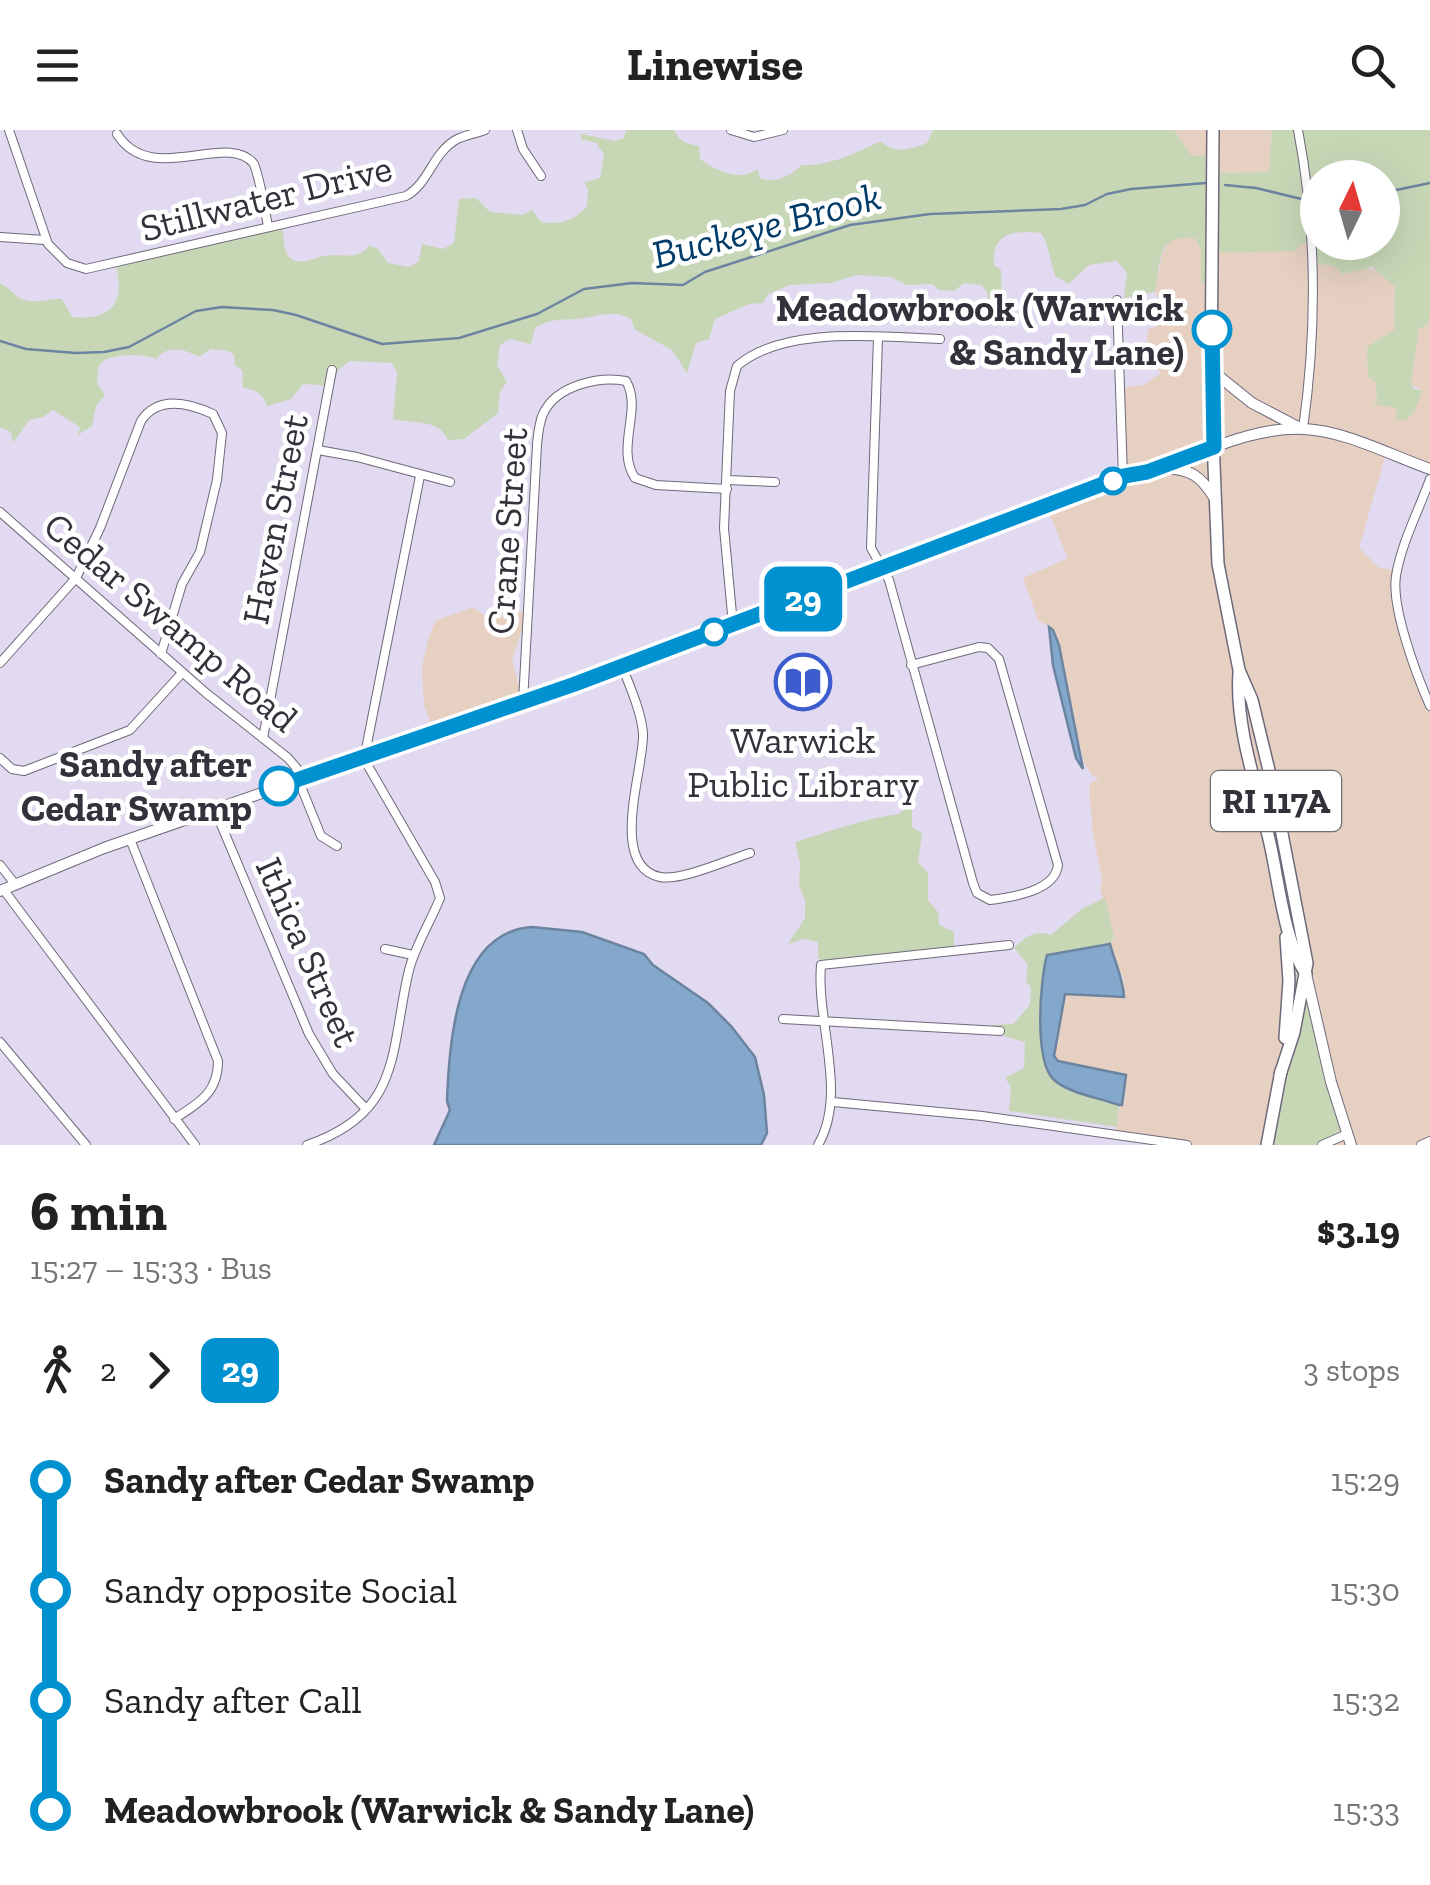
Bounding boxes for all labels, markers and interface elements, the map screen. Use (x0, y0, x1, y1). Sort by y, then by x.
icon: menu (30, 38, 85, 93)
text: Linewise (627, 38, 803, 92)
icon: search (1345, 38, 1400, 93)
street label: Stillwater Drive (135, 145, 397, 251)
north arrow (1300, 160, 1400, 260)
map controls (1300, 160, 1400, 260)
water label: Buckeye Brook (647, 171, 885, 279)
place label: Meadowbrook (Warwick & Sandy Lane) (776, 285, 1184, 375)
marker: Meadowbrook (Warwick & Sandy Lane) (1193, 311, 1231, 349)
street label: Haven Street (232, 410, 318, 628)
street label: Crane Street (477, 426, 537, 636)
unlabelled marker (1100, 468, 1126, 494)
street label: Cedar Swamp Road (35, 502, 307, 742)
line badge: 29 (758, 566, 848, 632)
text: 29 (784, 578, 822, 620)
unlabelled marker (701, 619, 727, 645)
library icon: Warwick Public Library (773, 652, 833, 712)
place label: Warwick Public Library (687, 717, 919, 807)
place label: Sandy after Cedar Swamp (21, 741, 252, 831)
marker: Sandy after Cedar Swamp (260, 767, 298, 805)
road number: RI 117A (1211, 771, 1341, 831)
street label: Ithica Street (246, 850, 370, 1054)
text: 6 min (30, 1178, 167, 1244)
text: $3.19 (1317, 1207, 1400, 1253)
text: 15:27 – 15:33 · Bus (30, 1249, 272, 1287)
icon: walk (30, 1343, 85, 1398)
icon: forward (131, 1343, 186, 1398)
text: 29 (221, 1349, 259, 1391)
text: 2 (100, 1351, 116, 1389)
text: 3 stops (1303, 1351, 1400, 1389)
text: Sandy after Cedar Swamp (104, 1457, 535, 1503)
text: 15:29 (1331, 1461, 1400, 1499)
text: Sandy opposite Social (104, 1567, 457, 1613)
text: 15:30 (1330, 1571, 1400, 1609)
text: Sandy after Call (104, 1677, 362, 1723)
text: 15:32 (1332, 1681, 1400, 1719)
text: Meadowbrook (Warwick & Sandy Lane) (104, 1787, 754, 1833)
text: 15:33 (1333, 1791, 1400, 1829)

